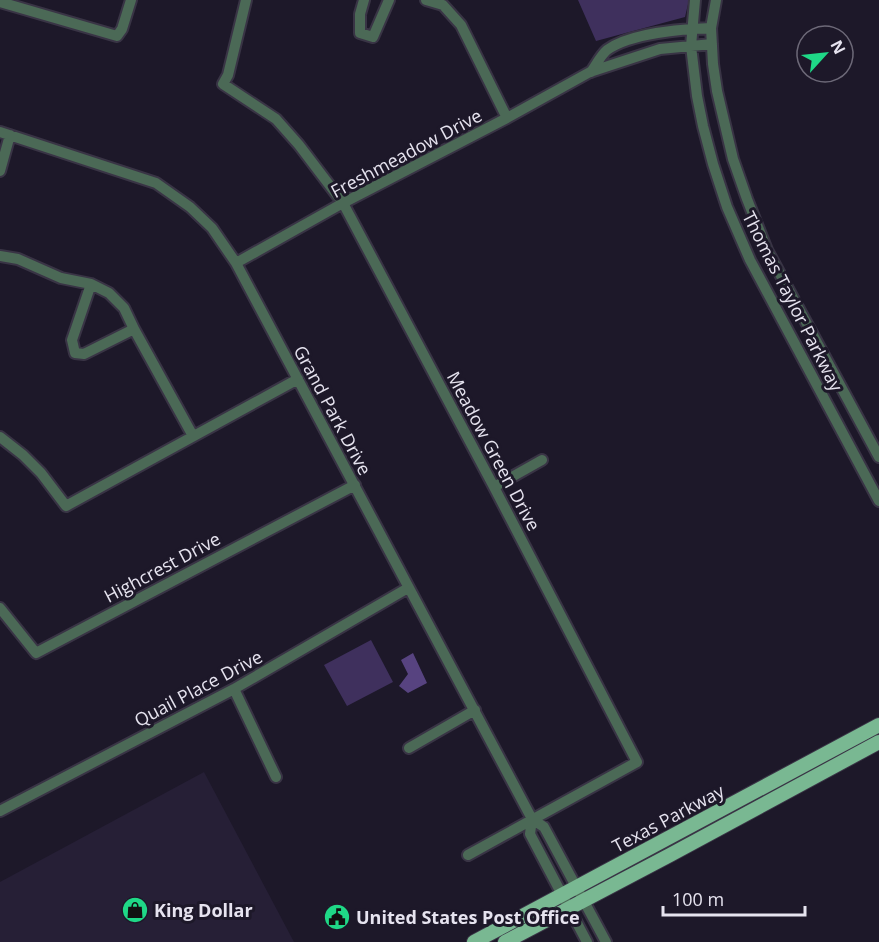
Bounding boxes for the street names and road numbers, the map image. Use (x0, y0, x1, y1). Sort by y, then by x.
street label: Freshmeadow Drive (326, 103, 486, 203)
street label: Thomas Taylor Parkway (737, 207, 849, 396)
street label: Grand Park Drive (289, 341, 377, 479)
street label: Meadow Green Drive (442, 367, 546, 535)
street label: Highcrest Drive (100, 526, 224, 608)
street label: Quail Place Drive (130, 644, 266, 732)
street label: Texas Parkway (608, 778, 729, 858)

